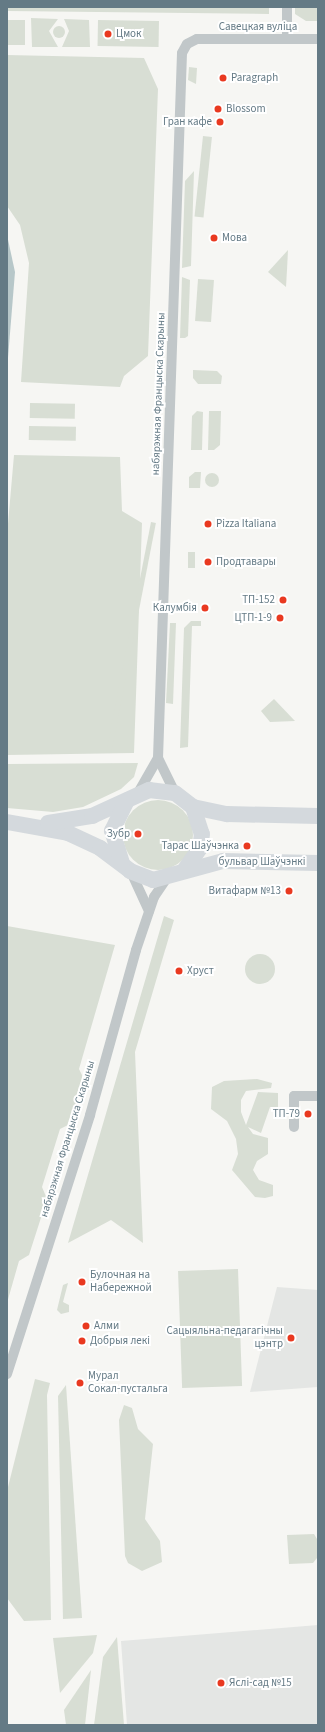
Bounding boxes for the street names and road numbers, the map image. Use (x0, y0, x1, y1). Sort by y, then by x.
street label: Савецкая вуліца (219, 20, 297, 34)
street label: набярэжная Францыска Скарыны (150, 312, 168, 476)
street label: бульвар Шаўчэнкі (219, 855, 305, 869)
street label: набярэжная Францыска Скарыны (38, 1059, 98, 1219)

